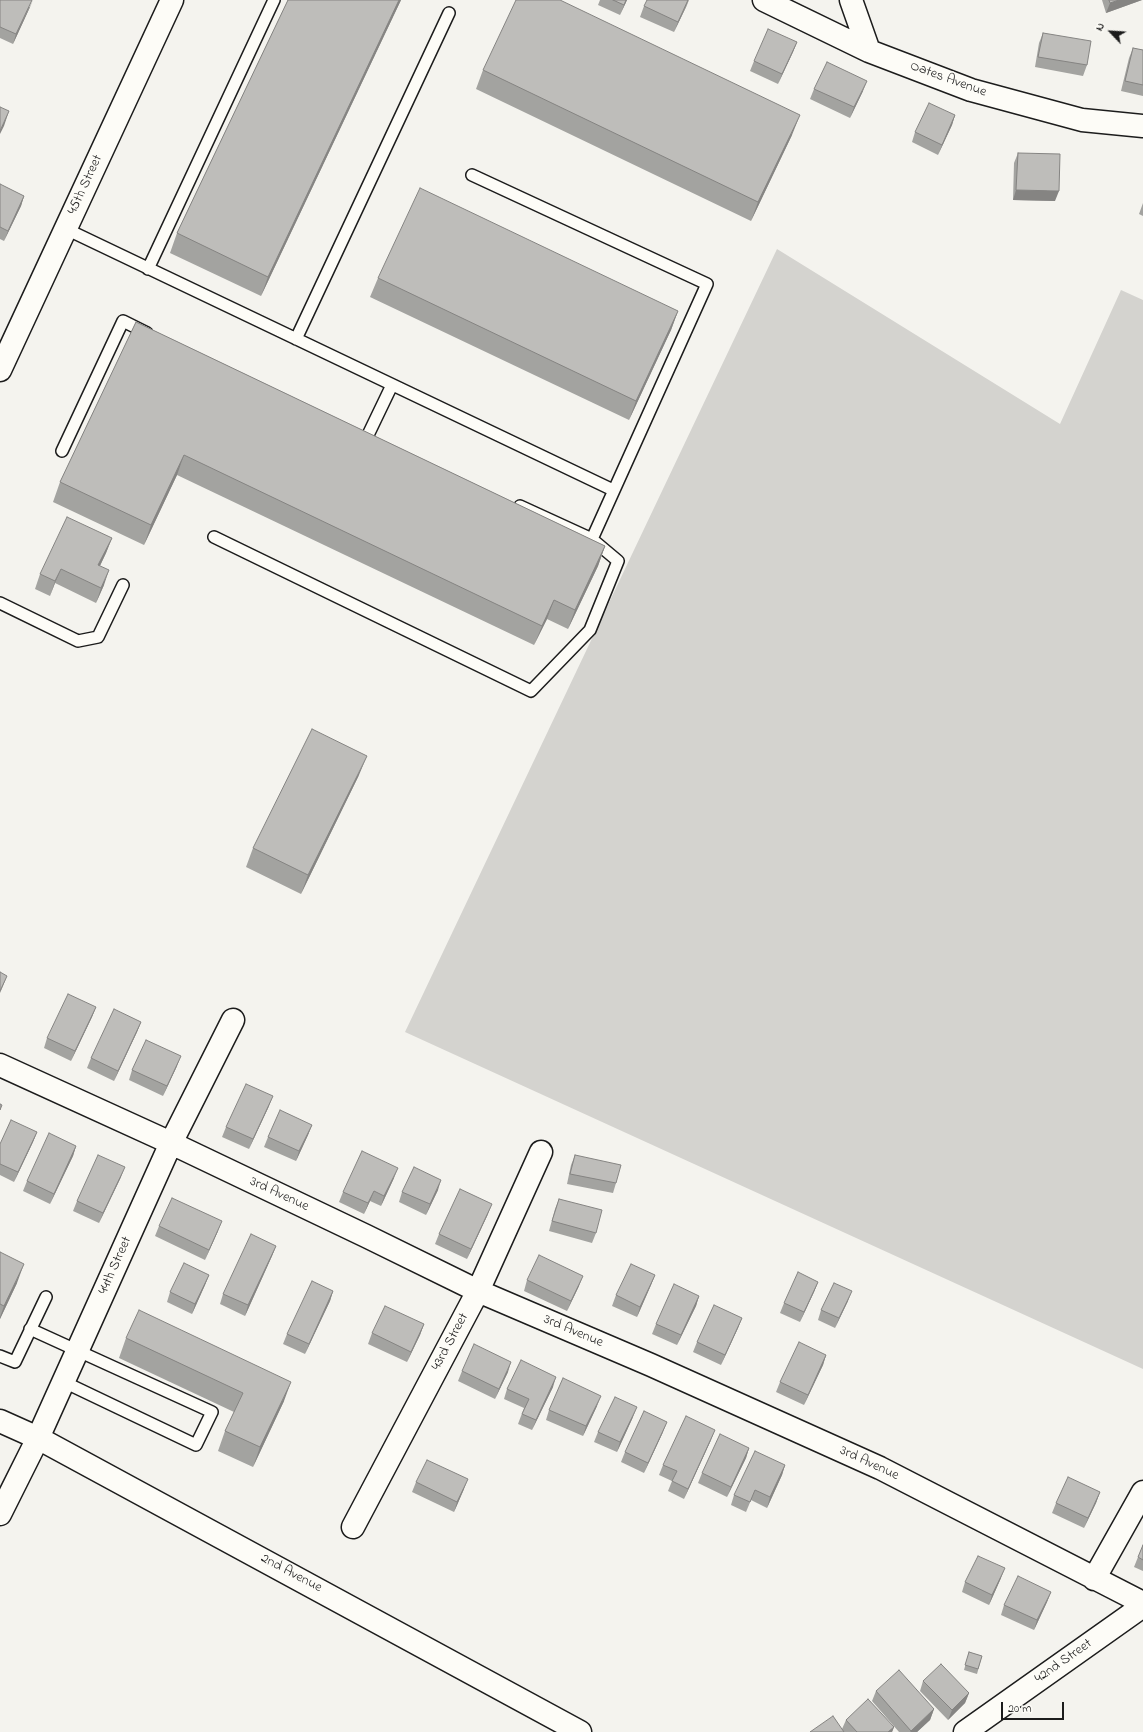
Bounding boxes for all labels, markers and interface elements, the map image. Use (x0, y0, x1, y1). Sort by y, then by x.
north arrow (1091, 12, 1131, 52)
text: N (1091, 20, 1109, 34)
street label: Oates Avenue (907, 58, 989, 102)
street label: 45th Street (65, 152, 107, 218)
street label: 3rd Avenue (247, 1174, 311, 1216)
street label: 44th Street (96, 1234, 136, 1298)
street label: 43rd Street (429, 1310, 473, 1374)
street label: 3rd Avenue (541, 1312, 605, 1352)
street label: 3rd Avenue (837, 1443, 901, 1485)
street label: 2nd Avenue (257, 1551, 325, 1597)
street label: 42nd Street (1032, 1636, 1096, 1688)
scale bar (1003, 1694, 1066, 1720)
text: 20 m (1008, 1700, 1031, 1718)

